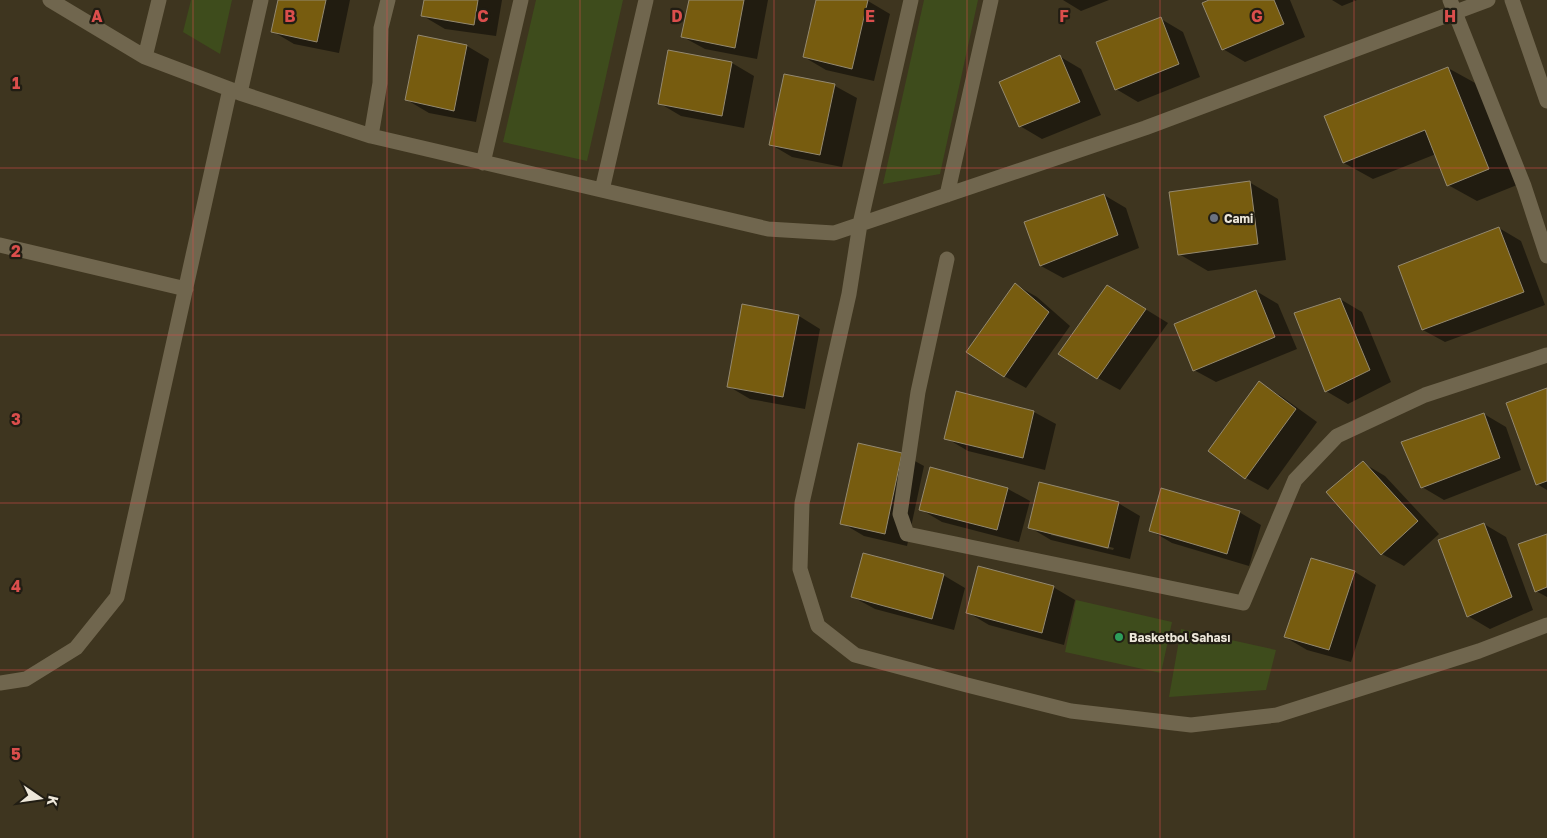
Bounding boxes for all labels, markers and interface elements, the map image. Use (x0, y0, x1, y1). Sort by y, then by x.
text: A (91, 6, 103, 26)
text: B (284, 6, 296, 26)
text: C (477, 6, 489, 26)
text: D (671, 6, 683, 26)
text: E (865, 6, 875, 26)
text: F (1059, 6, 1069, 26)
text: G (1251, 6, 1263, 26)
text: H (1444, 6, 1456, 26)
text: 1 (12, 73, 20, 93)
place label: Cami (1224, 211, 1253, 226)
marker: Cami (1208, 212, 1220, 224)
text: 2 (11, 241, 21, 261)
text: 3 (11, 409, 21, 429)
text: 4 (11, 576, 21, 596)
place label: Basketbol Sahası (1129, 630, 1231, 645)
marker: Basketbol Sahası (1113, 631, 1125, 643)
text: 5 (11, 744, 21, 764)
north arrow (15, 773, 65, 823)
text: K (44, 794, 63, 808)

